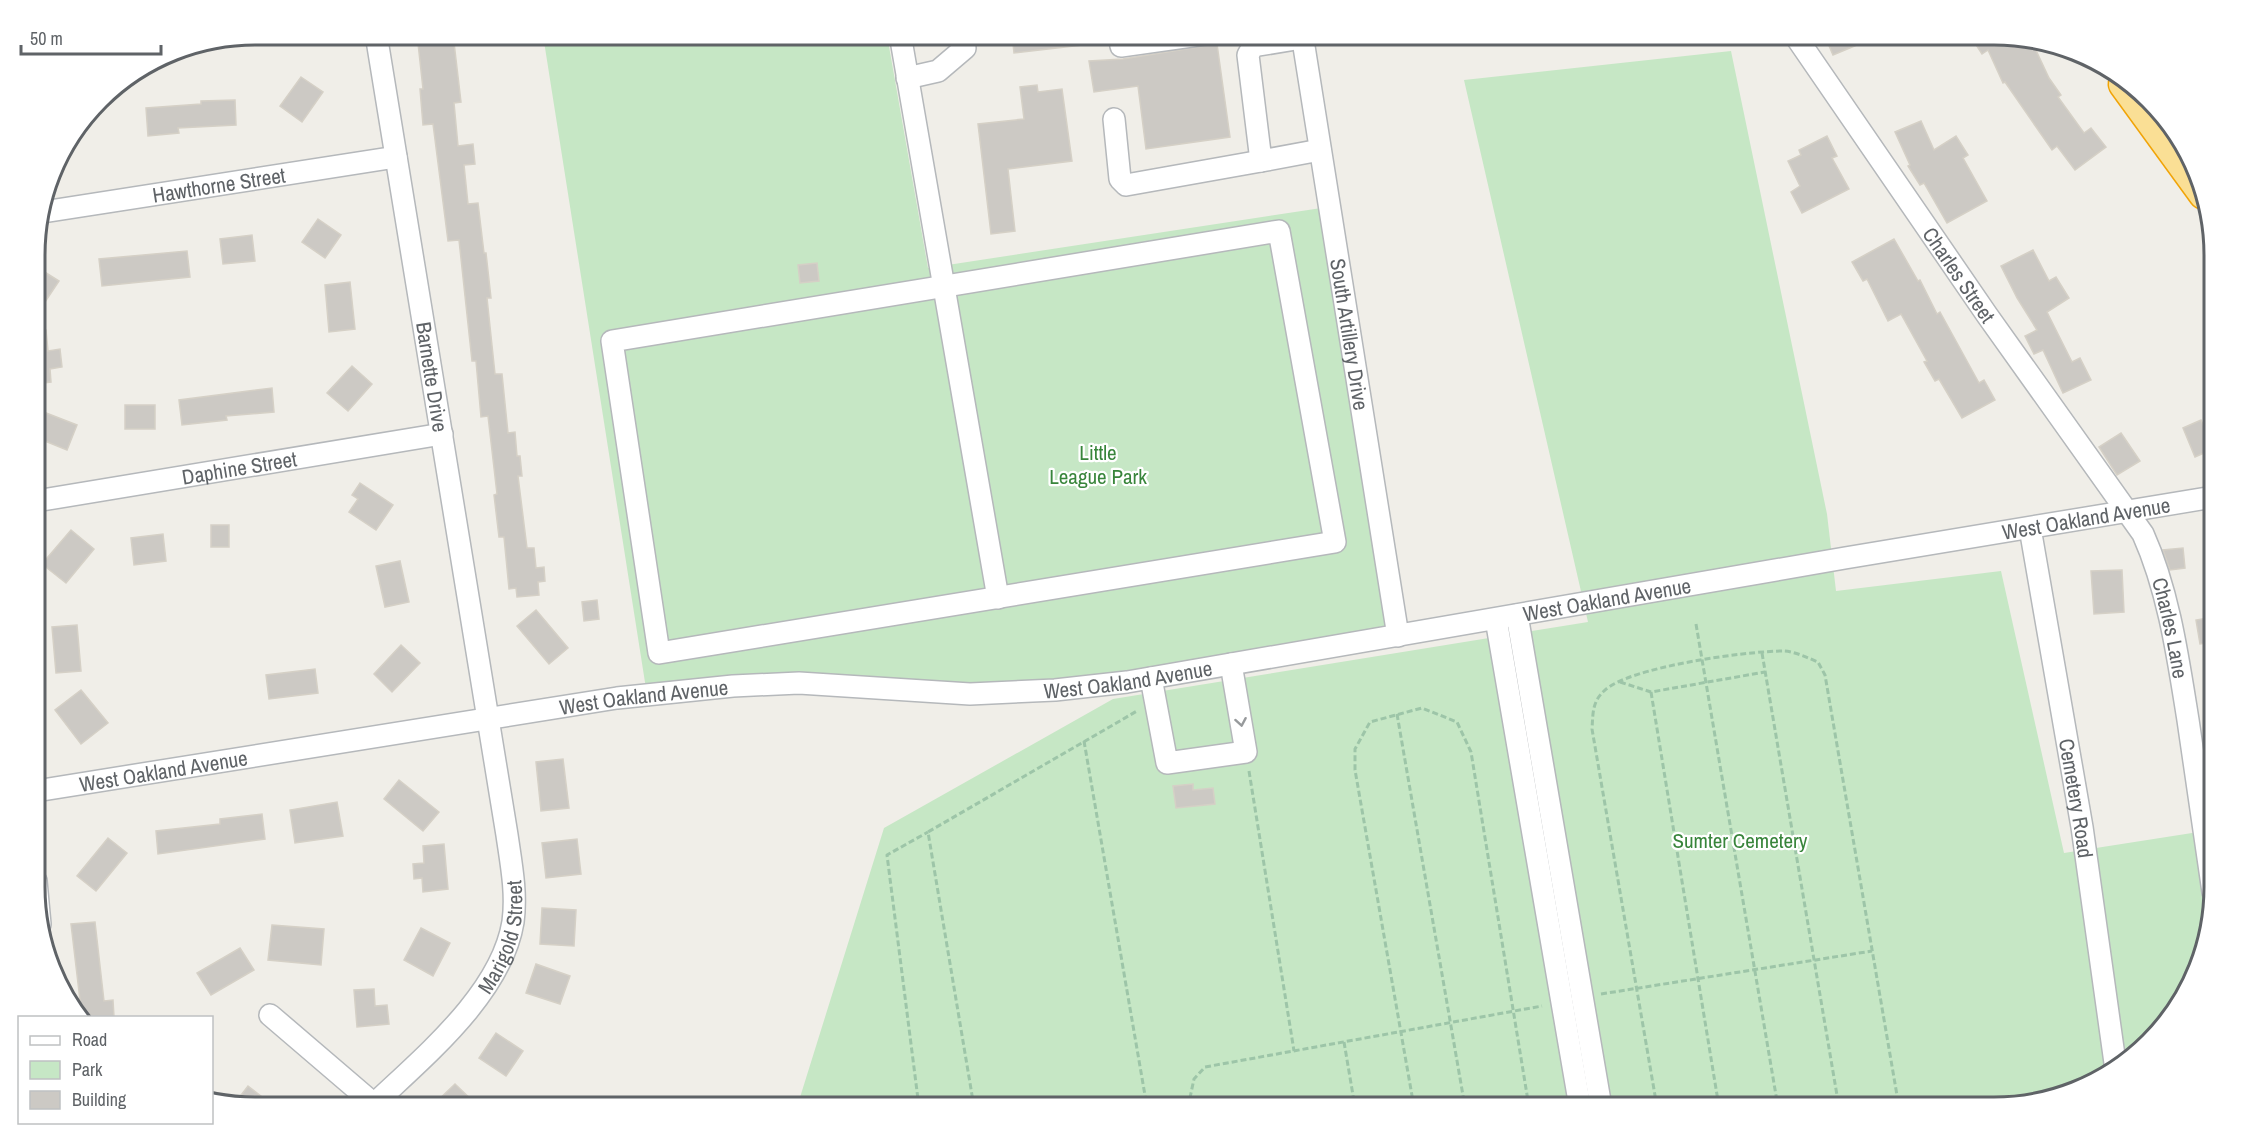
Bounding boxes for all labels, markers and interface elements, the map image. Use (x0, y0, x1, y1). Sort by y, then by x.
scale bar (21, 18, 160, 56)
text: 50 m (30, 26, 63, 51)
street label: Hawthorne Street (150, 160, 288, 209)
street label: Charles Street (1916, 221, 2003, 329)
street label: South Artillery Drive (1323, 256, 1376, 412)
street label: Barnette Drive (409, 320, 455, 434)
park label: Little League Park (1049, 438, 1147, 491)
street label: Daphine Street (180, 444, 299, 491)
street label: West Oakland Avenue (2000, 490, 2172, 546)
street label: West Oakland Avenue (1521, 570, 1693, 628)
street label: Charles Lane (2145, 574, 2196, 680)
street label: West Oakland Avenue (1043, 653, 1214, 705)
street label: West Oakland Avenue (557, 672, 729, 722)
one-way arrow (1234, 718, 1246, 727)
street label: Cemetery Road (2052, 736, 2101, 860)
street label: West Oakland Avenue (77, 743, 250, 798)
park label: Sumter Cemetery (1673, 826, 1808, 855)
street label: Marigold Street (470, 879, 529, 999)
legend (18, 1016, 213, 1124)
text: Road (72, 1027, 107, 1052)
text: Park (72, 1057, 103, 1082)
text: Building (72, 1087, 127, 1112)

